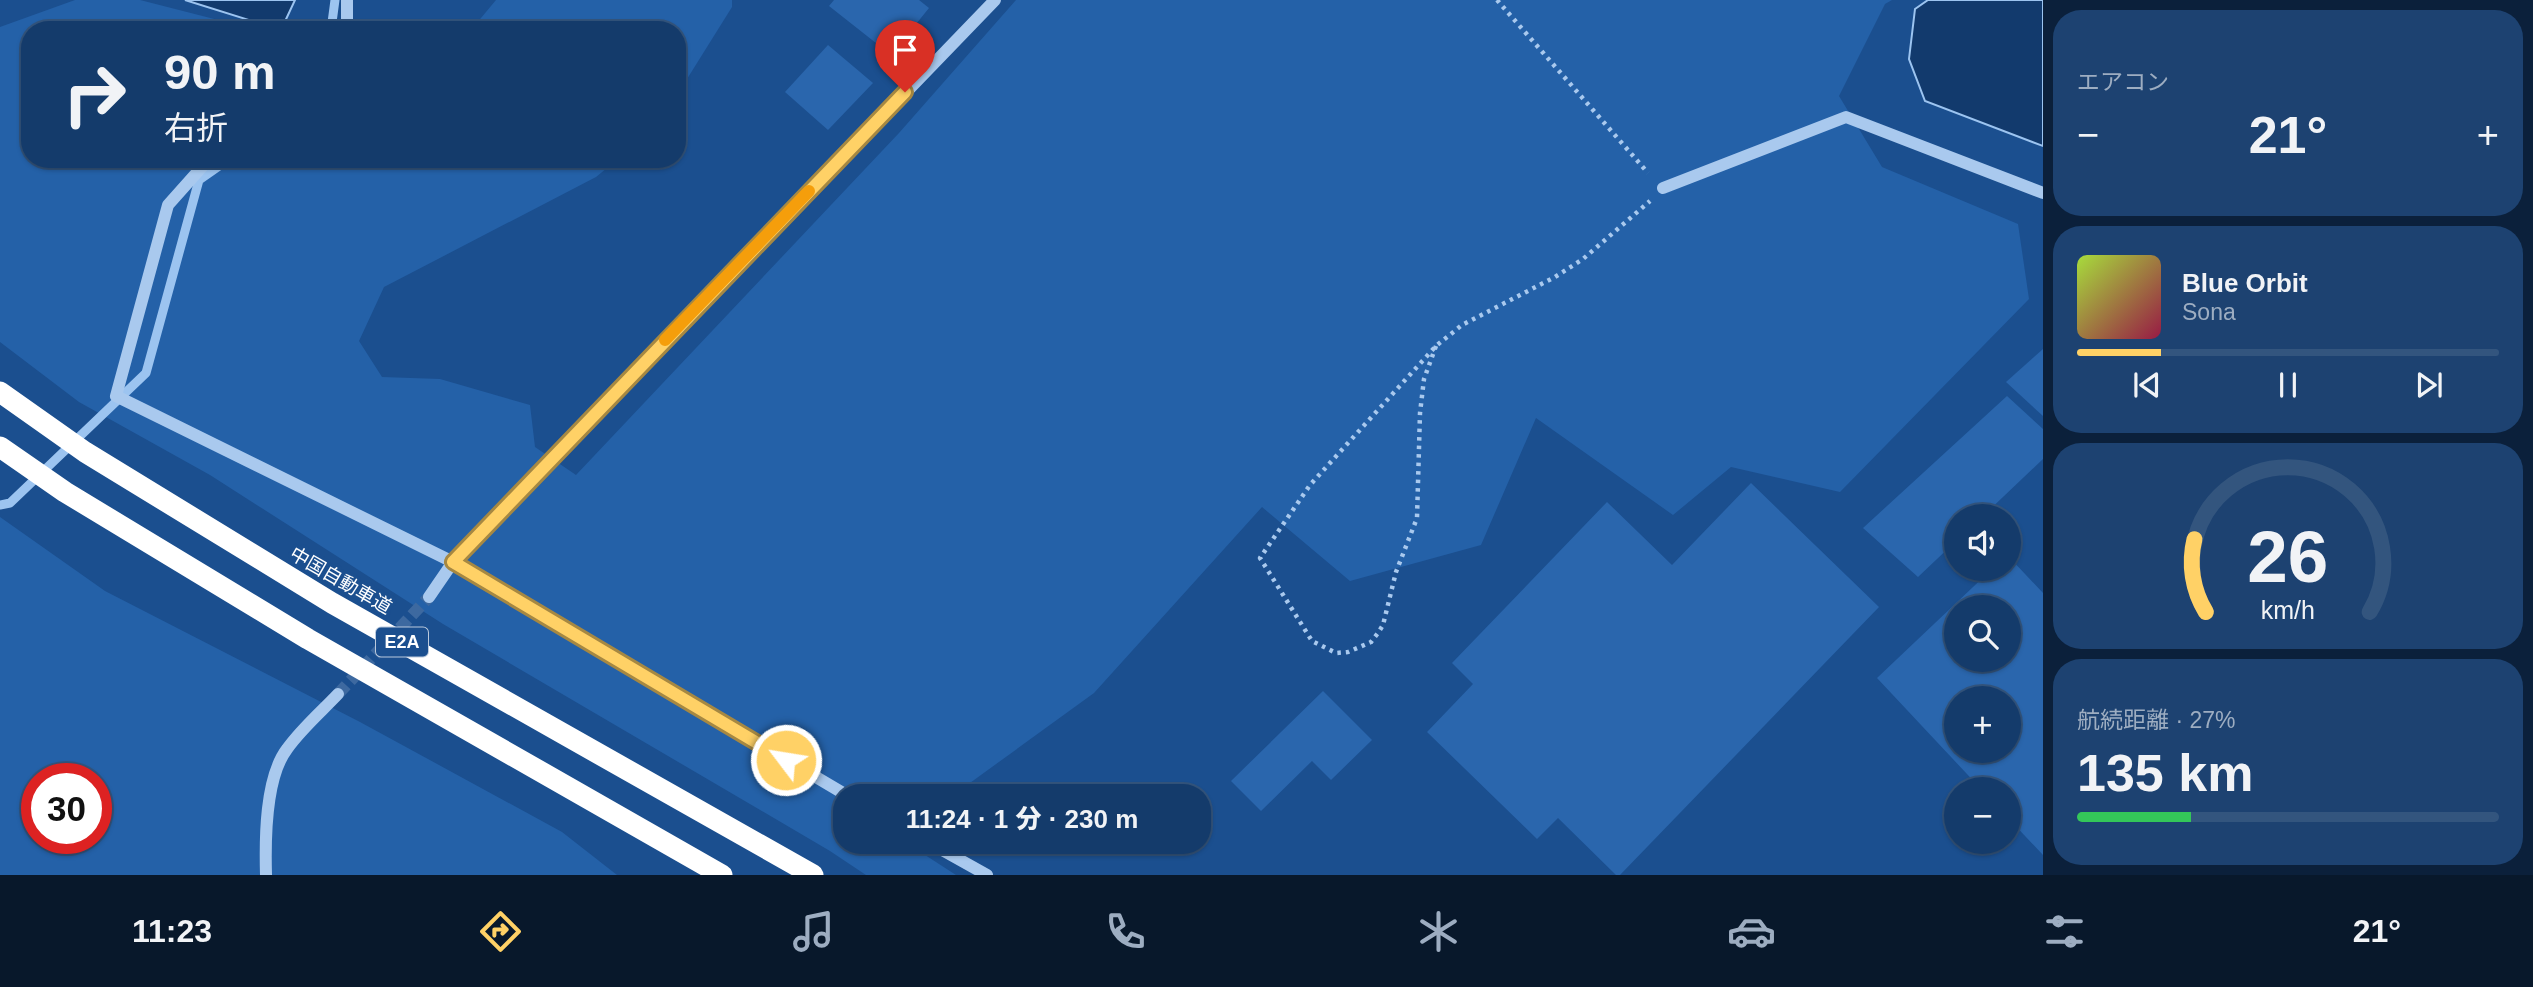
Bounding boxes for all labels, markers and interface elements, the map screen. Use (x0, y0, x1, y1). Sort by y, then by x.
pin (875, 20, 935, 92)
icon: arrive (886, 31, 924, 69)
text: 90 m (164, 45, 276, 99)
icon: right (49, 49, 140, 140)
text: エアコン (2077, 69, 2169, 95)
text: 21° (2249, 106, 2327, 164)
text: 右折 (164, 110, 228, 146)
text: − (2077, 114, 2099, 156)
text: + (2477, 114, 2499, 156)
text: Blue Orbit (2182, 268, 2308, 298)
text: Sona (2182, 299, 2236, 325)
icon: previous (2128, 366, 2166, 404)
icon: pause (2269, 366, 2307, 404)
icon: next (2410, 366, 2448, 404)
map controls (1944, 504, 2021, 854)
button: sound (1944, 504, 2021, 581)
text: 26 (2248, 516, 2328, 597)
street label: 中国自動車道 (286, 543, 395, 618)
button: search (1944, 595, 2021, 672)
text: km/h (2261, 595, 2315, 623)
road number: E2A (376, 628, 428, 656)
button: + (1944, 686, 2021, 763)
text: 航続距離 · 27% (2077, 707, 2235, 733)
position arrow (749, 723, 823, 797)
text: 135 km (2077, 744, 2253, 802)
speed limit sign: 30 (21, 763, 112, 854)
button: − (1944, 777, 2021, 854)
text: 11:24 · 1 分 · 230 m (906, 804, 1138, 834)
icon: directions (476, 907, 525, 956)
icon: music (789, 907, 838, 956)
icon: phone (1101, 907, 1150, 956)
icon: climate (1414, 907, 1463, 956)
icon: car (1727, 907, 1776, 956)
icon: filters (2040, 907, 2089, 956)
text: 11:23 (132, 913, 212, 949)
text: 21° (2353, 913, 2401, 949)

